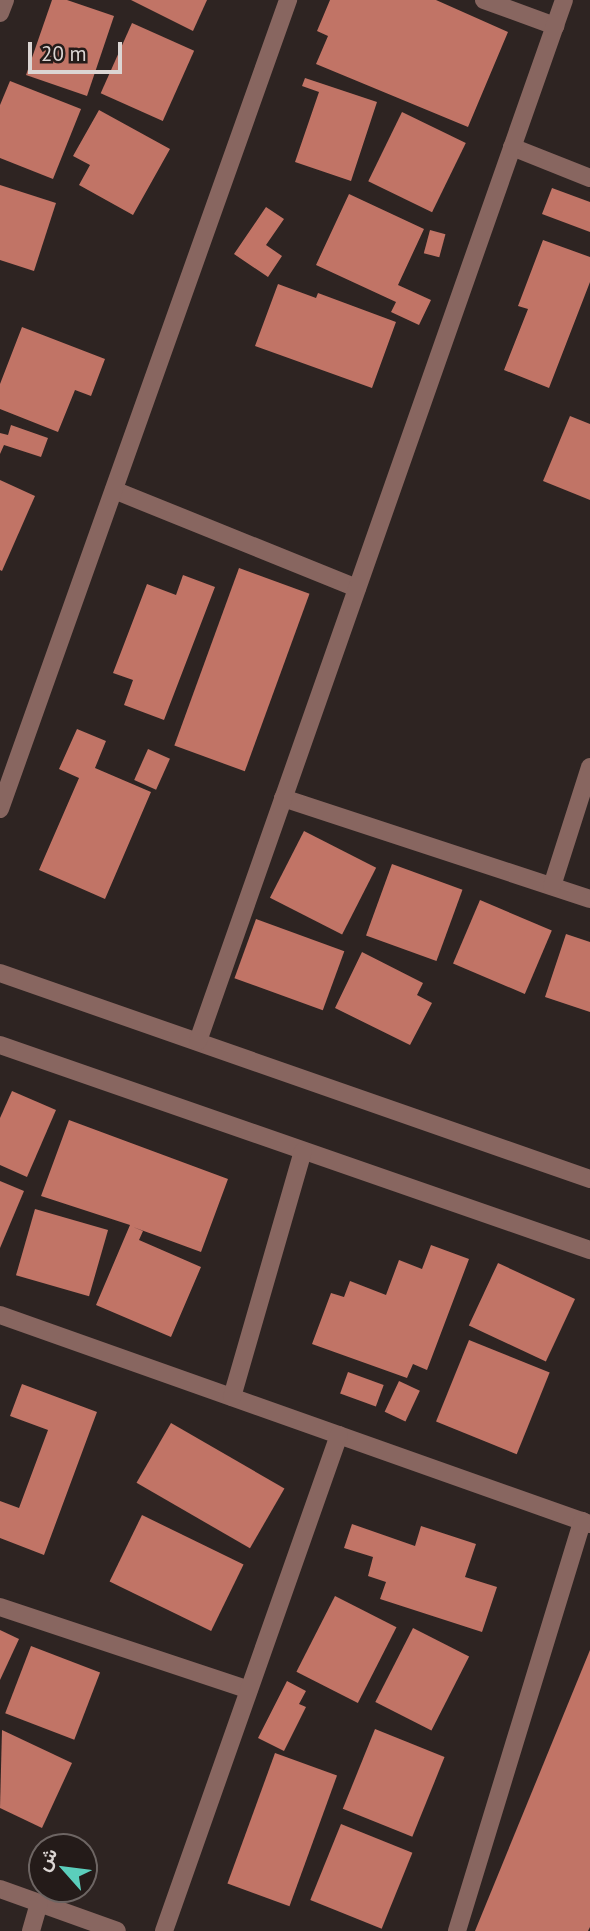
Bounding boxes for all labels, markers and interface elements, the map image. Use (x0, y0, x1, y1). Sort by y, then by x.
scale bar (32, 28, 126, 72)
text: 20 m (41, 40, 87, 67)
north arrow (28, 1833, 98, 1903)
text: ش (30, 1843, 62, 1875)

